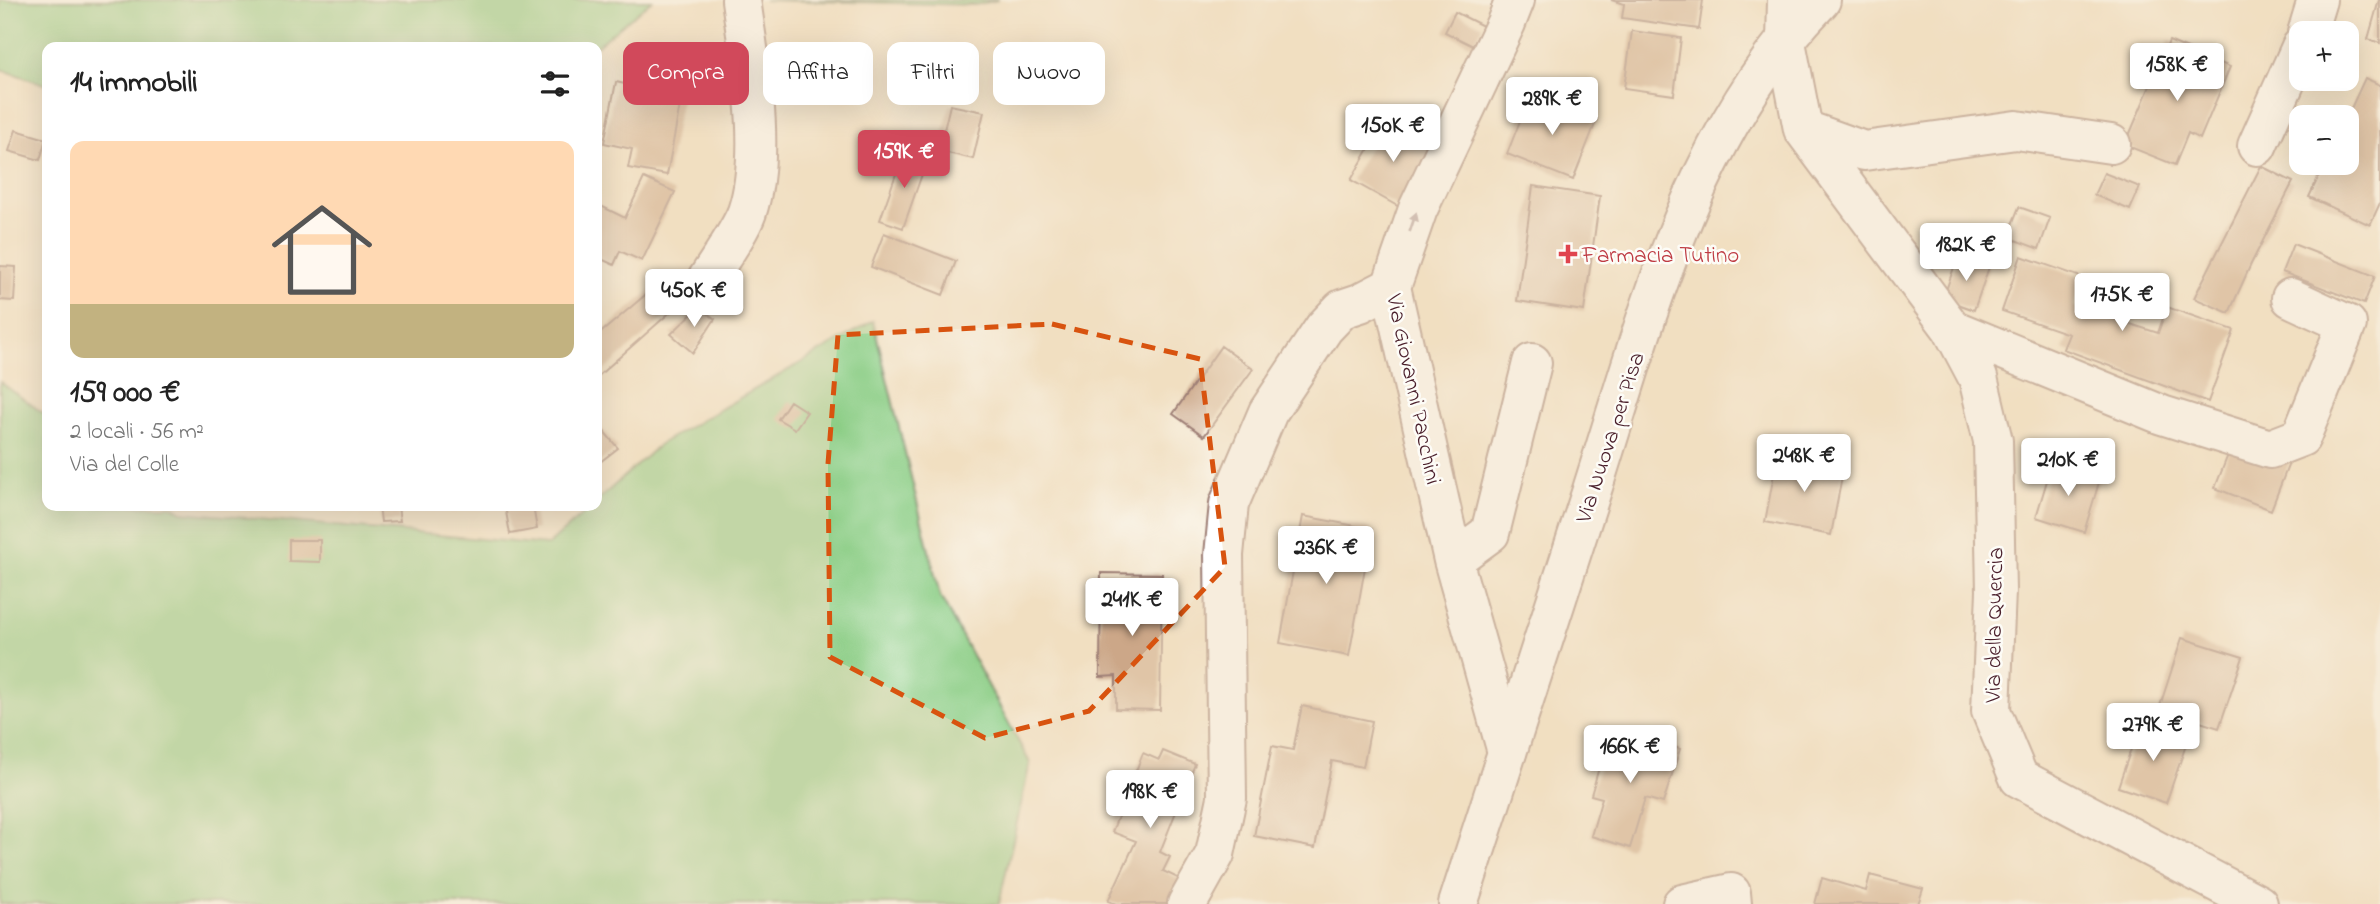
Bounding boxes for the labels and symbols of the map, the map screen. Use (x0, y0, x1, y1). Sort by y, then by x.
pin: 158K € (2120, 43, 2234, 103)
pin: 289K € (1495, 78, 1609, 137)
pin: 150K € (1336, 104, 1450, 164)
pin: 159K € (847, 130, 961, 190)
one-way arrow (1408, 211, 1419, 232)
pin: 182K € (1909, 224, 2023, 283)
place label: Farmacia Tutino (1581, 240, 1739, 273)
marker: Farmacia Tutino (1560, 246, 1576, 262)
pin: 450K € (637, 270, 751, 329)
pin: 175K € (2065, 274, 2179, 333)
street label: Via Giovanni Pacchini (1376, 290, 1449, 488)
street label: Via Nuova per Pisa (1568, 348, 1655, 528)
pin: 248K € (1747, 434, 1861, 494)
pin: 210K € (2011, 438, 2125, 498)
pin: 236K € (1269, 526, 1383, 586)
street label: Via della Quercia (1978, 547, 2013, 704)
pin: 241K € (1075, 578, 1189, 638)
pin: 279K € (2096, 704, 2210, 763)
pin: 166K € (1573, 726, 1687, 785)
pin: 198K € (1093, 770, 1207, 830)

